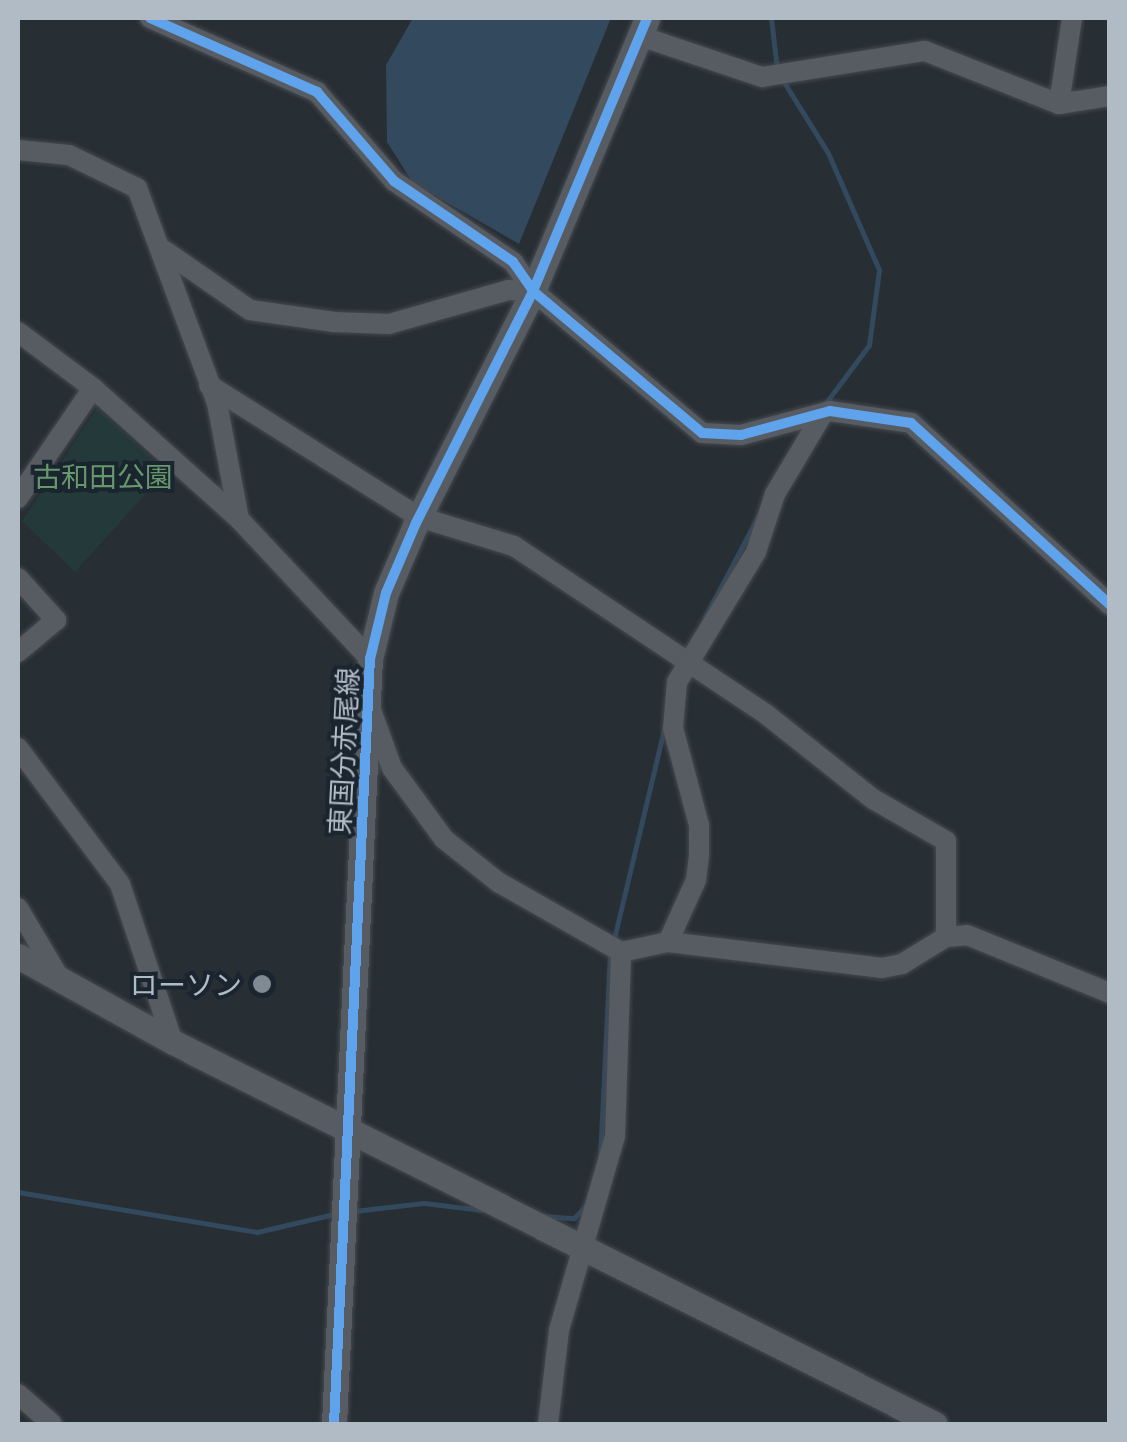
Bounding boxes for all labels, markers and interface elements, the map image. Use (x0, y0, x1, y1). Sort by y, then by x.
park label: 古和田公園 (33, 459, 173, 493)
street label: 東国分赤尾線 (322, 666, 364, 836)
place label: ローソン (130, 967, 242, 1001)
marker: ローソン (251, 973, 273, 995)

